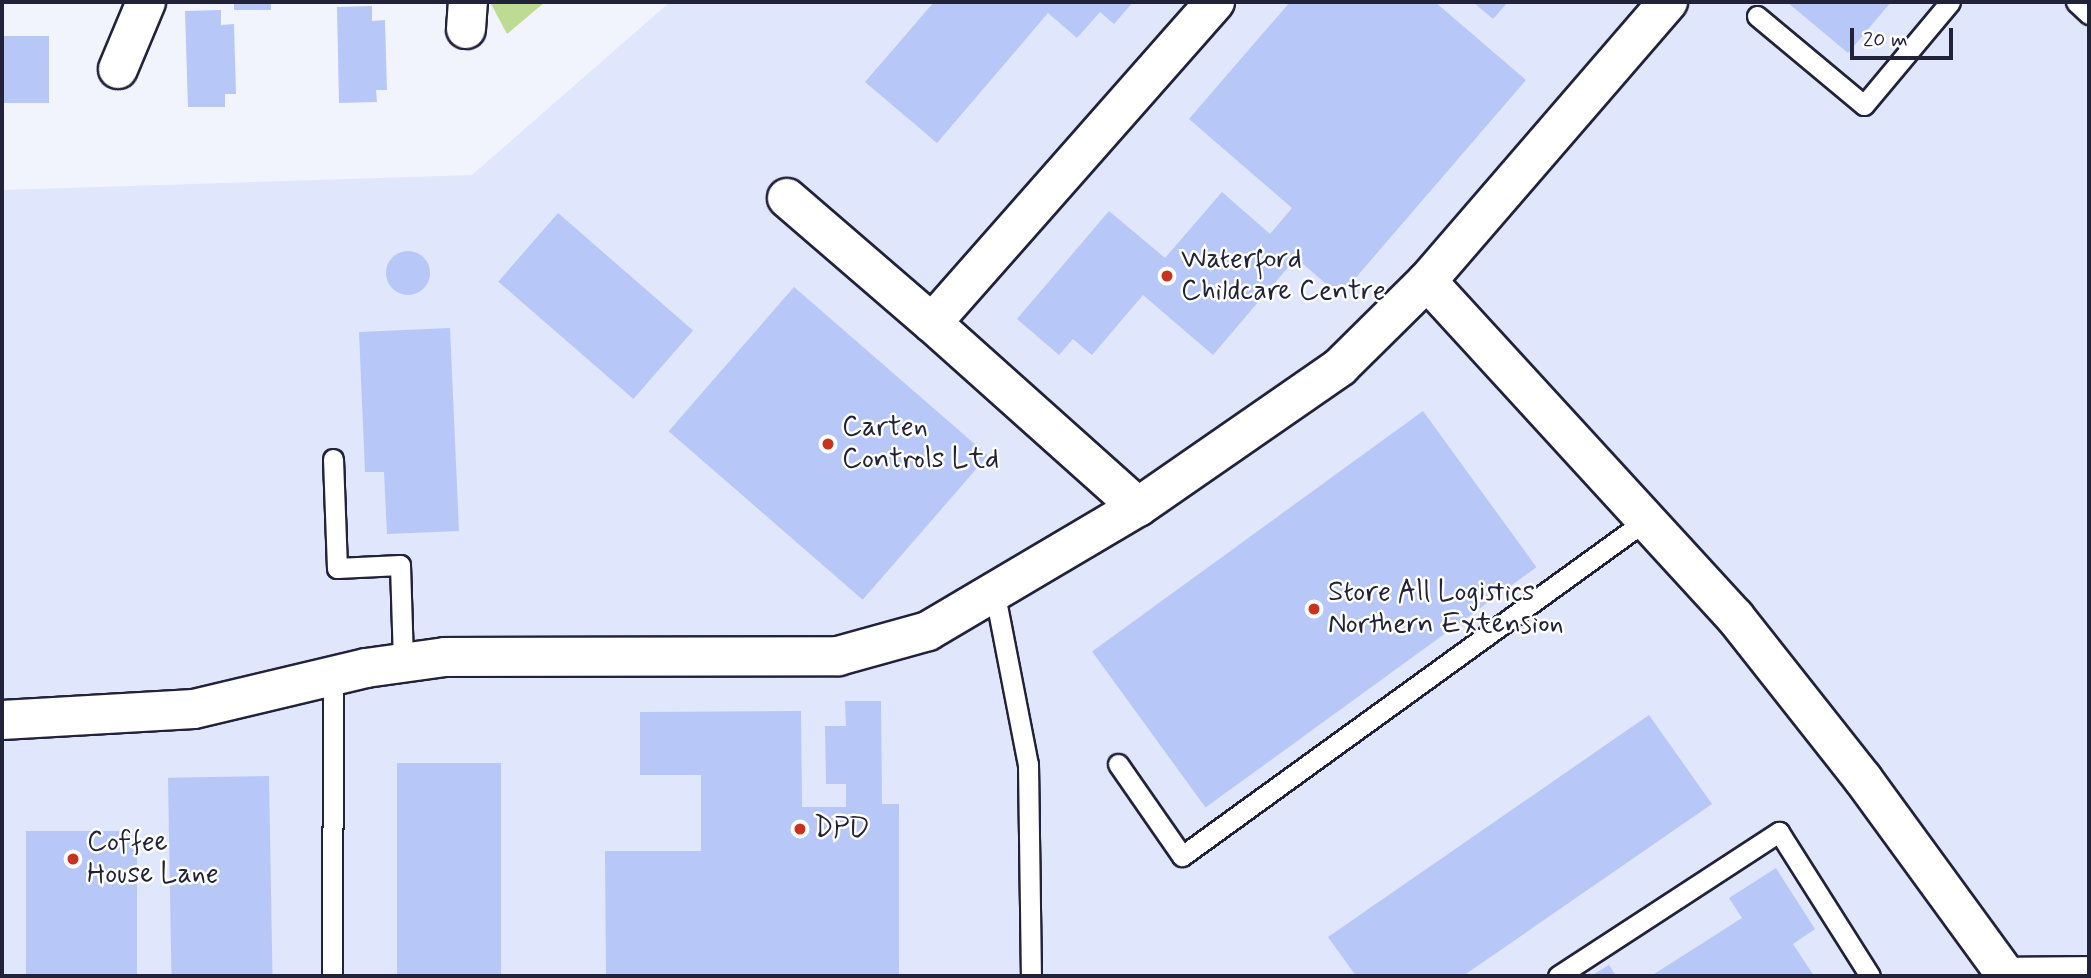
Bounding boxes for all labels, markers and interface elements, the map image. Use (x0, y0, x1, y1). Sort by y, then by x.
scale bar (1853, 14, 1956, 58)
text: 20 m (1863, 26, 1908, 54)
place label: Waterford Childcare Centre (1181, 243, 1386, 309)
marker: Waterford Childcare Centre (1159, 268, 1175, 284)
place label: Carten Controls Ltd (842, 411, 994, 477)
marker: Carten Controls Ltd (820, 436, 836, 452)
place label: Store All Logistics Northern Extension (1328, 576, 1565, 642)
marker: Store All Logistics Northern Extension (1306, 601, 1322, 617)
place label: DPD (814, 812, 870, 846)
marker: DPD (792, 821, 808, 837)
place label: Coffee House Lane (87, 826, 221, 892)
marker: Coffee House Lane (65, 851, 81, 867)

